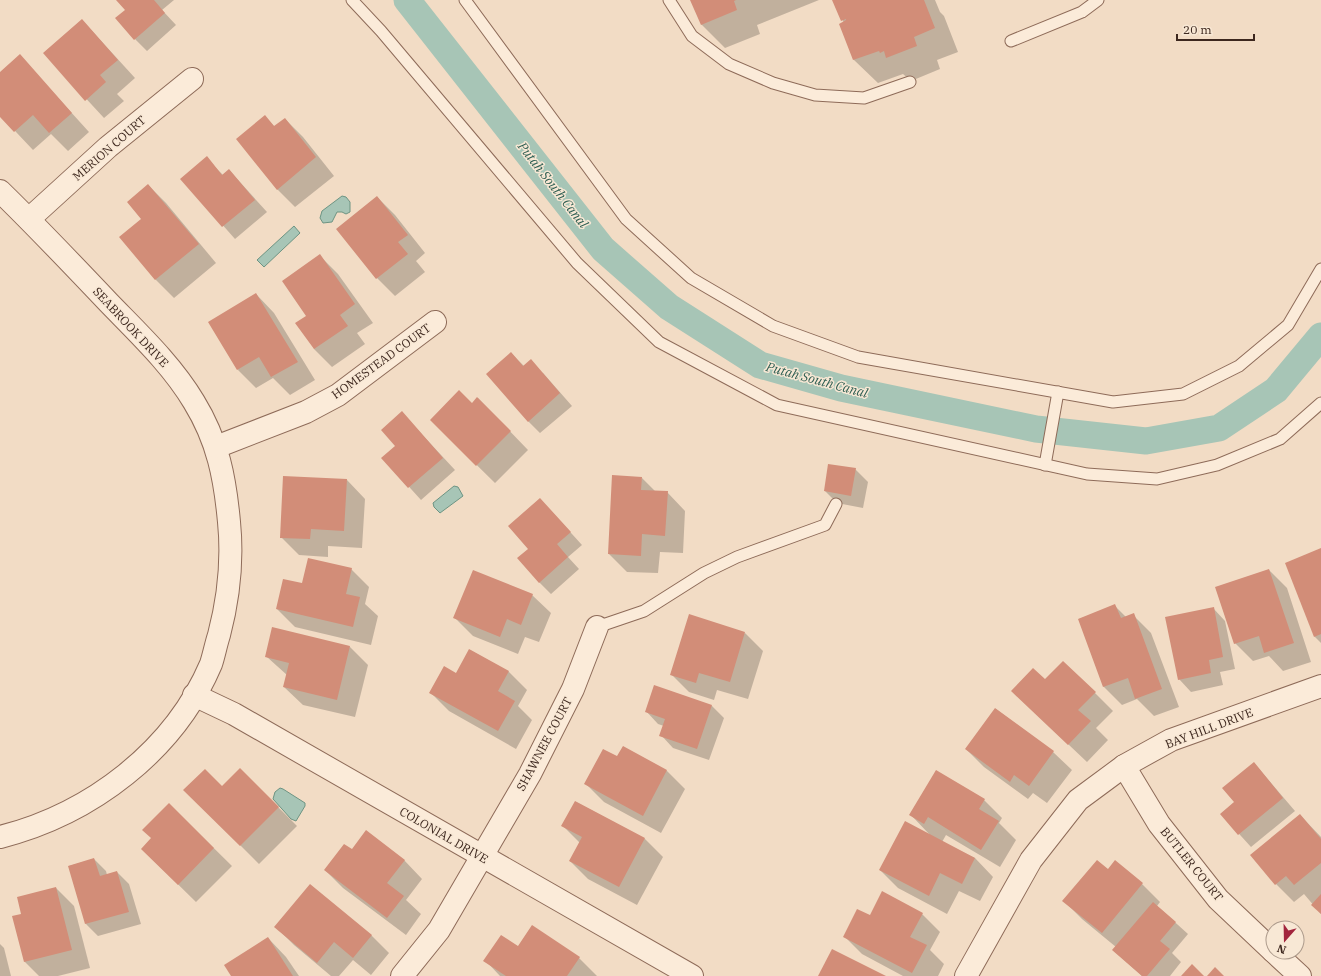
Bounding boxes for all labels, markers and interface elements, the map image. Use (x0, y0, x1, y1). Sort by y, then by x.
scale bar (1177, 16, 1254, 42)
text: 20 m (1183, 22, 1212, 37)
street label: MERION COURT (69, 112, 149, 184)
water label: Putah South Canal (513, 138, 592, 232)
street label: SEABROOK DRIVE (90, 284, 172, 370)
street label: HOMESTEAD COURT (329, 320, 434, 402)
water label: Putah South Canal (763, 358, 870, 402)
street label: SHAWNEE COURT (513, 694, 575, 793)
street label: BAY HILL DRIVE (1163, 704, 1255, 752)
street label: COLONIAL DRIVE (397, 804, 491, 866)
street label: BUTLER COURT (1158, 824, 1227, 904)
north arrow (1265, 920, 1305, 960)
text: N (1275, 941, 1288, 957)

